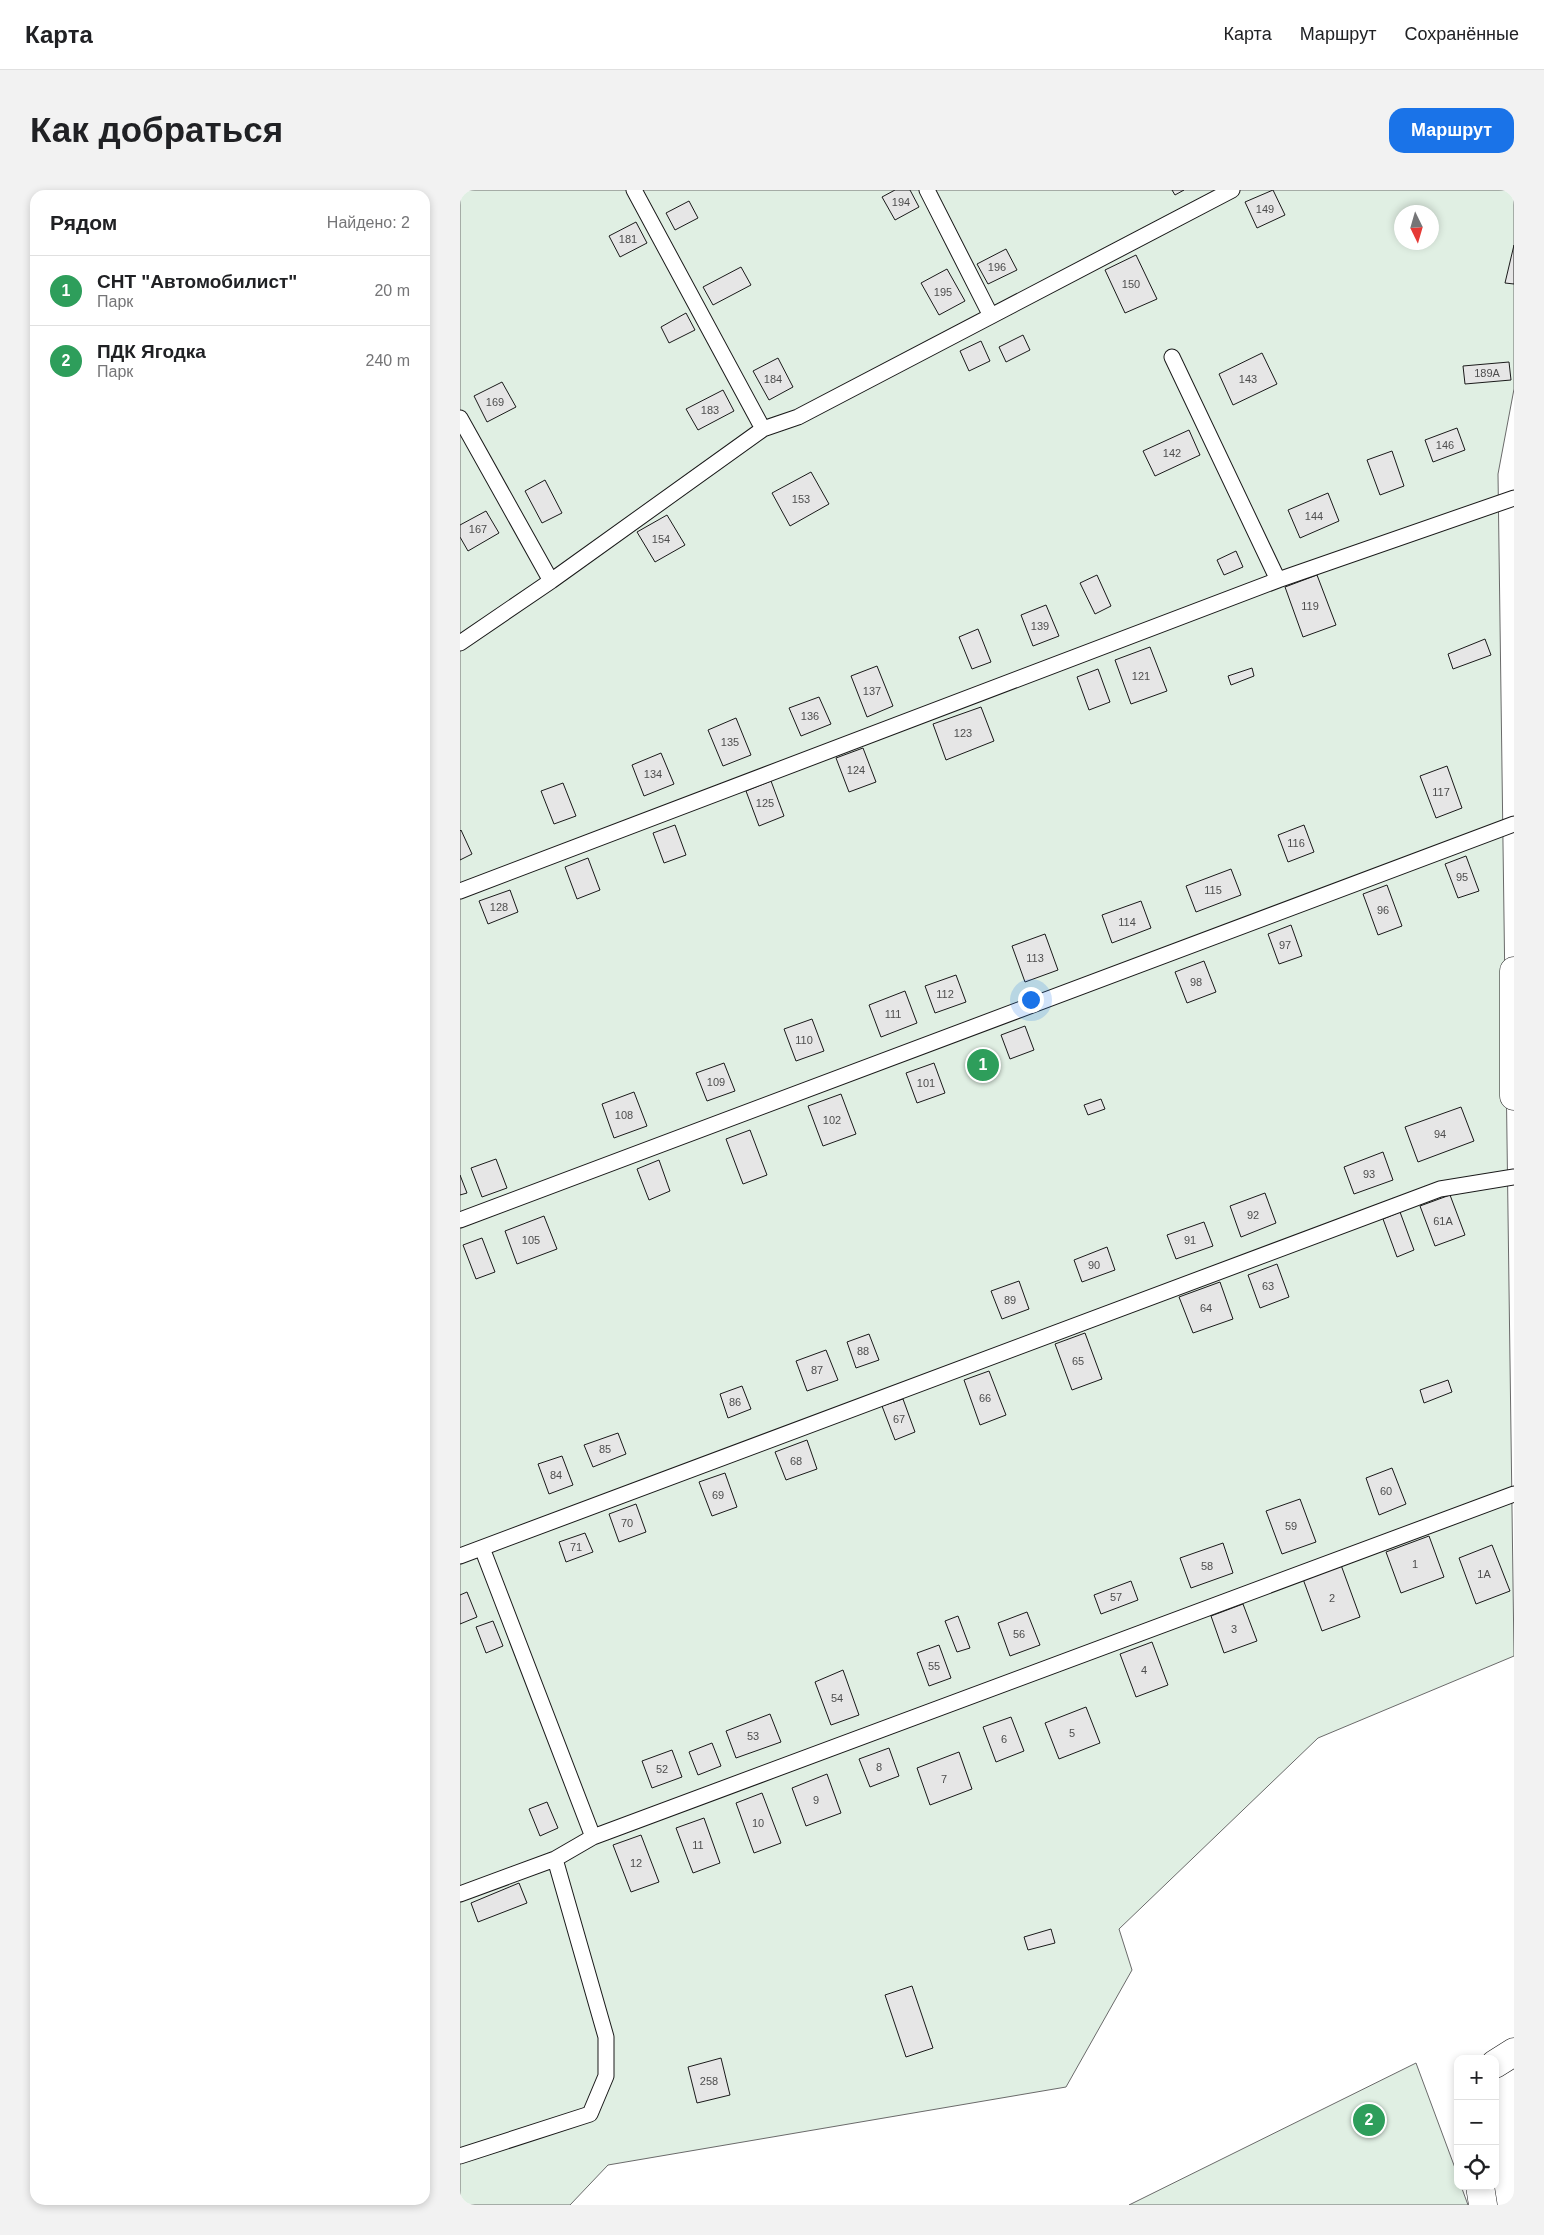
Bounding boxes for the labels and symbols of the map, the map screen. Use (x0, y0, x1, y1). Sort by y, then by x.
house number: 194 (892, 196, 910, 208)
house number: 149 (1256, 203, 1274, 215)
north arrow (1394, 205, 1439, 250)
house number: 181 (619, 233, 637, 245)
house number: 196 (988, 261, 1006, 273)
house number: 150 (1122, 278, 1140, 290)
house number: 195 (934, 286, 952, 298)
house number: 189А (1474, 367, 1501, 379)
house number: 184 (764, 373, 782, 385)
house number: 143 (1239, 373, 1257, 385)
house number: 169 (486, 396, 504, 408)
house number: 183 (701, 404, 719, 416)
house number: 146 (1436, 439, 1454, 451)
house number: 142 (1163, 447, 1181, 459)
house number: 153 (792, 493, 810, 505)
house number: 144 (1305, 510, 1323, 522)
house number: 167 (469, 523, 487, 535)
house number: 154 (652, 533, 670, 545)
house number: 119 (1301, 600, 1319, 612)
house number: 139 (1031, 620, 1049, 632)
house number: 121 (1132, 670, 1150, 682)
house number: 137 (863, 685, 881, 697)
house number: 136 (801, 710, 819, 722)
house number: 123 (954, 727, 972, 739)
house number: 135 (721, 736, 739, 748)
house number: 124 (847, 764, 865, 776)
house number: 134 (644, 768, 662, 780)
house number: 117 (1432, 786, 1450, 798)
house number: 125 (756, 797, 774, 809)
house number: 116 (1287, 837, 1305, 849)
house number: 95 (1456, 871, 1468, 883)
house number: 115 (1204, 884, 1222, 896)
house number: 128 (490, 901, 508, 913)
house number: 96 (1377, 904, 1389, 916)
house number: 114 (1118, 916, 1136, 928)
house number: 97 (1279, 939, 1291, 951)
house number: 113 (1026, 952, 1044, 964)
house number: 98 (1190, 976, 1202, 988)
your location (1018, 987, 1044, 1013)
house number: 112 (936, 988, 954, 1000)
house number: 111 (885, 1008, 901, 1020)
house number: 110 (795, 1034, 813, 1046)
pin: 1 (967, 1046, 999, 1084)
house number: 109 (707, 1076, 725, 1088)
house number: 101 (917, 1077, 935, 1089)
house number: 108 (615, 1109, 633, 1121)
house number: 102 (823, 1114, 841, 1126)
house number: 94 (1434, 1128, 1446, 1140)
house number: 93 (1363, 1168, 1375, 1180)
house number: 92 (1247, 1209, 1259, 1221)
house number: 61А (1433, 1215, 1453, 1227)
house number: 105 (522, 1234, 540, 1246)
house number: 91 (1184, 1234, 1196, 1246)
house number: 90 (1088, 1259, 1100, 1271)
house number: 63 (1262, 1280, 1274, 1292)
house number: 89 (1004, 1294, 1016, 1306)
house number: 64 (1200, 1302, 1212, 1314)
house number: 88 (857, 1345, 869, 1357)
house number: 65 (1072, 1355, 1084, 1367)
house number: 87 (811, 1364, 823, 1376)
house number: 66 (979, 1392, 991, 1404)
house number: 86 (729, 1396, 741, 1408)
house number: 67 (893, 1413, 905, 1425)
house number: 85 (599, 1443, 611, 1455)
house number: 68 (790, 1455, 802, 1467)
house number: 84 (550, 1469, 562, 1481)
house number: 60 (1380, 1485, 1392, 1497)
house number: 69 (712, 1489, 724, 1501)
house number: 70 (621, 1517, 633, 1529)
house number: 59 (1285, 1520, 1297, 1532)
house number: 71 (570, 1541, 582, 1553)
house number: 1 (1412, 1558, 1418, 1570)
house number: 58 (1201, 1560, 1213, 1572)
house number: 1А (1477, 1568, 1491, 1580)
house number: 57 (1110, 1591, 1122, 1603)
house number: 2 (1329, 1592, 1335, 1604)
house number: 3 (1231, 1623, 1237, 1635)
house number: 56 (1013, 1628, 1025, 1640)
house number: 55 (928, 1660, 940, 1672)
house number: 4 (1141, 1664, 1147, 1676)
house number: 54 (831, 1692, 843, 1704)
house number: 5 (1069, 1727, 1075, 1739)
house number: 53 (747, 1730, 759, 1742)
house number: 6 (1001, 1733, 1007, 1745)
house number: 8 (876, 1761, 882, 1773)
house number: 52 (656, 1763, 668, 1775)
house number: 7 (941, 1773, 947, 1785)
house number: 9 (813, 1794, 819, 1806)
house number: 10 (752, 1817, 764, 1829)
house number: 11 (692, 1839, 704, 1851)
house number: 12 (630, 1857, 642, 1869)
house number: 258 (700, 2075, 718, 2087)
pin: 2 (1353, 2101, 1385, 2139)

